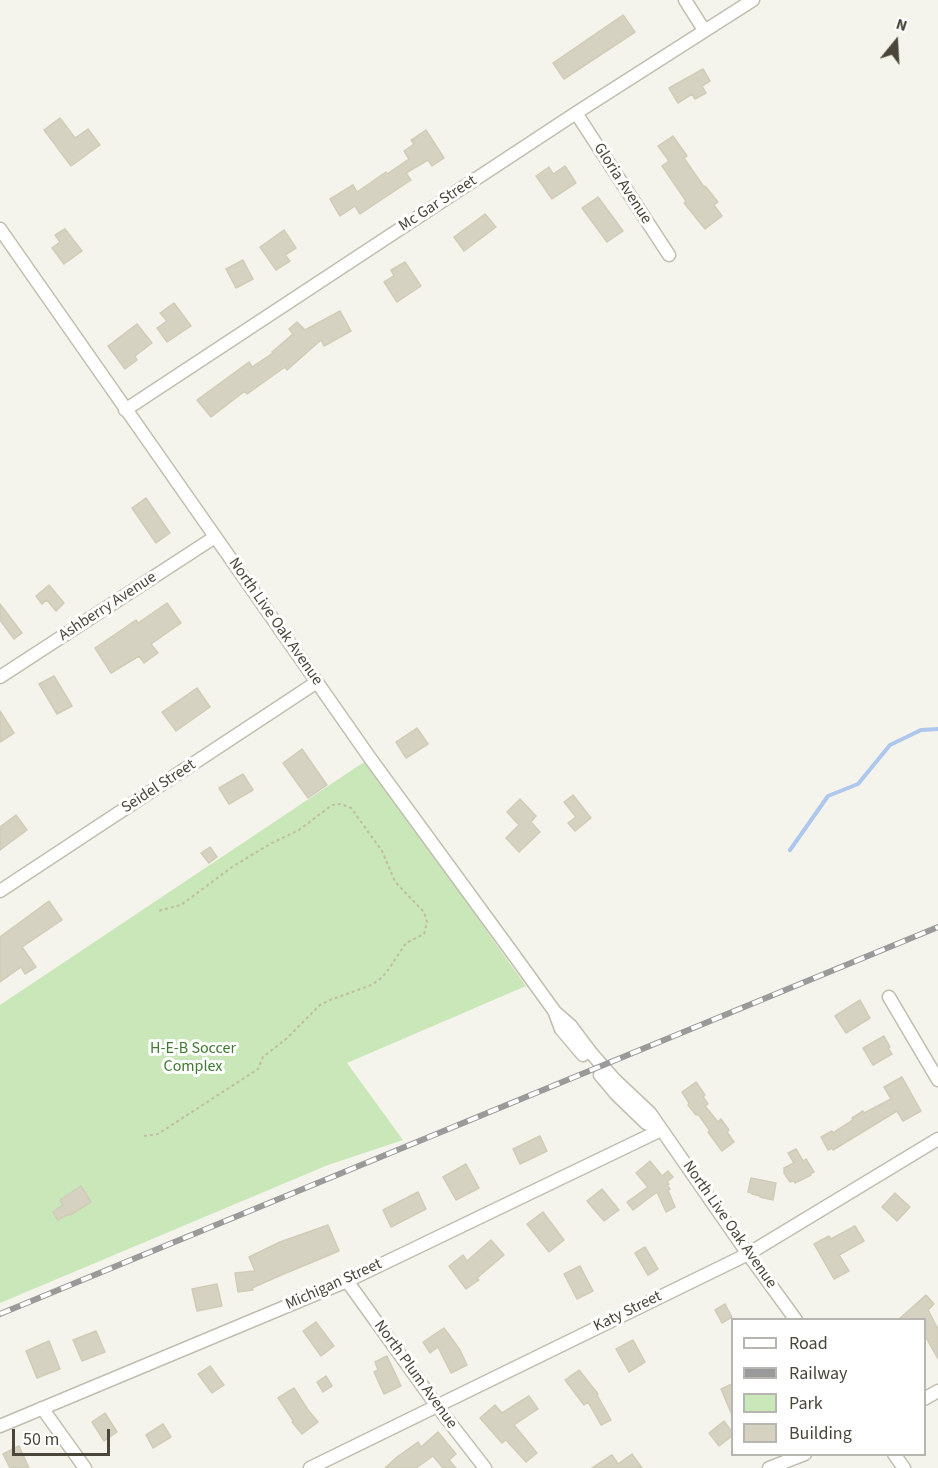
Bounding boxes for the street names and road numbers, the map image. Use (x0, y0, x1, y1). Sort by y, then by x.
street label: Gloria Avenue (589, 140, 655, 228)
street label: Mc Gar Street (395, 172, 481, 236)
street label: North Live Oak Avenue (224, 555, 326, 689)
street label: Ashberry Avenue (55, 568, 161, 646)
street label: Seidel Street (118, 756, 200, 818)
street label: North Live Oak Avenue (678, 1158, 780, 1292)
street label: Michigan Street (283, 1255, 385, 1315)
street label: Katy Street (591, 1287, 665, 1337)
street label: North Plum Avenue (369, 1317, 461, 1433)

